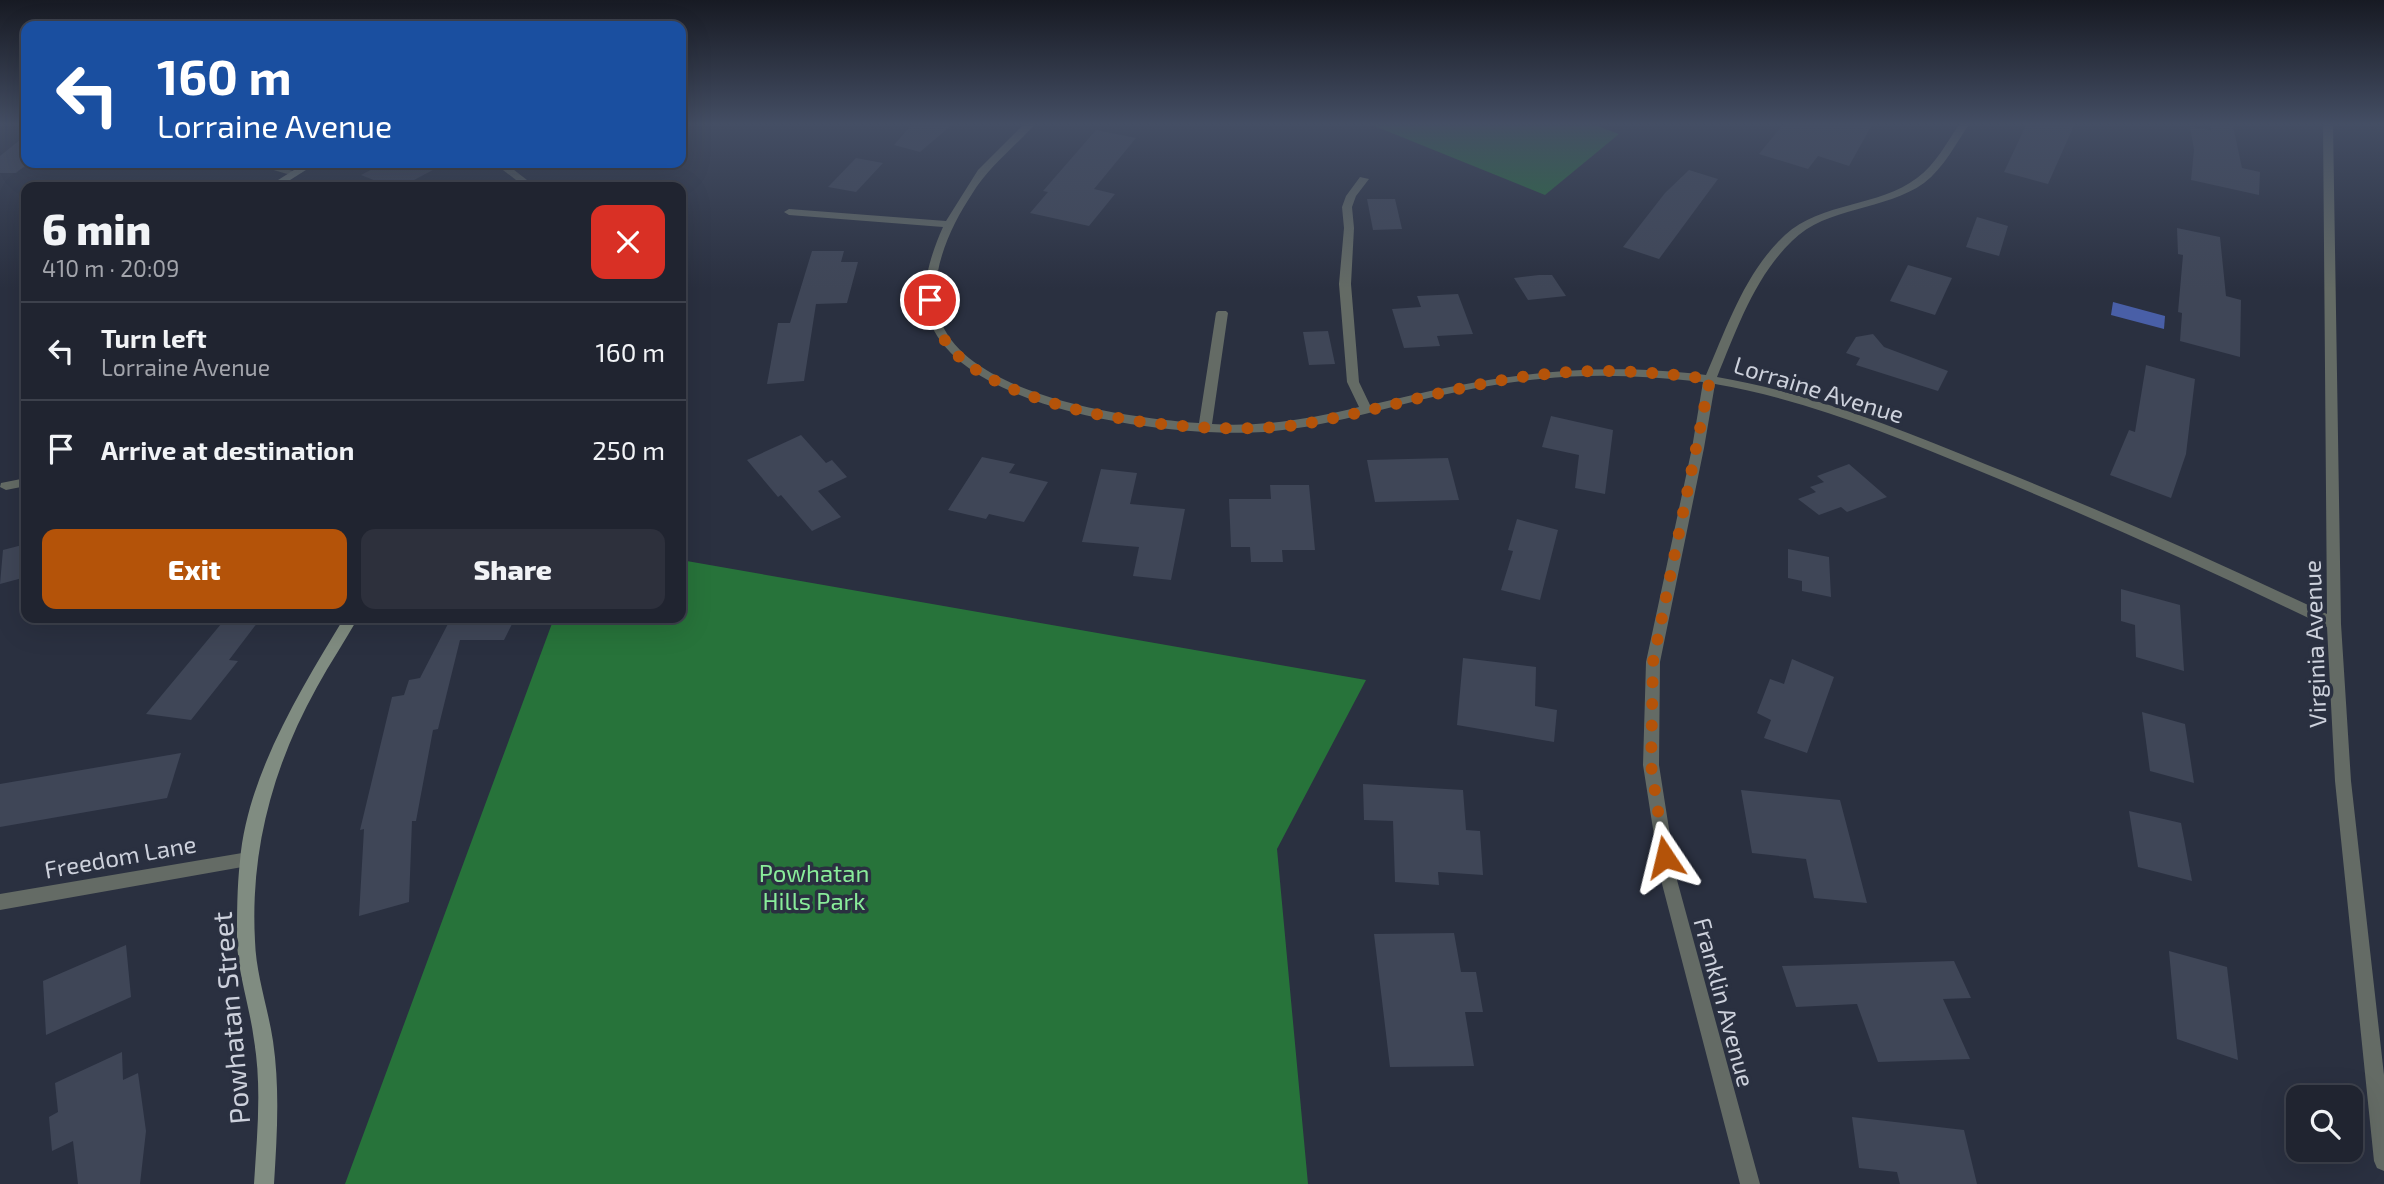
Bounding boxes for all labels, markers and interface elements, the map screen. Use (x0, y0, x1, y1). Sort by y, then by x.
text: 160 m (157, 46, 292, 105)
icon: left (42, 49, 133, 140)
text: Lorraine Avenue (157, 106, 392, 144)
text: 6 min (42, 203, 151, 253)
button: close (591, 205, 665, 279)
text: 410 m · 20:09 (42, 254, 179, 282)
pin (900, 270, 960, 330)
icon: arrive (911, 281, 949, 319)
text: Turn left (101, 322, 207, 353)
icon: left (42, 332, 80, 370)
text: 160 m (596, 336, 665, 367)
street label: Lorraine Avenue (1730, 349, 1908, 429)
text: Lorraine Avenue (101, 353, 270, 381)
icon: arrive (42, 430, 80, 468)
text: Arrive at destination (101, 434, 354, 465)
text: 250 m (592, 434, 665, 465)
button: Exit (42, 529, 347, 609)
button: Share (361, 529, 665, 609)
street label: Virginia Avenue (2297, 560, 2331, 728)
position arrow (1628, 820, 1702, 894)
street label: Freedom Lane (42, 828, 198, 884)
park label: Powhatan Hills Park (759, 858, 869, 915)
street label: Powhatan Street (204, 910, 256, 1126)
street label: Franklin Avenue (1689, 914, 1761, 1090)
map controls (2286, 1085, 2363, 1162)
button: search (2286, 1085, 2363, 1162)

